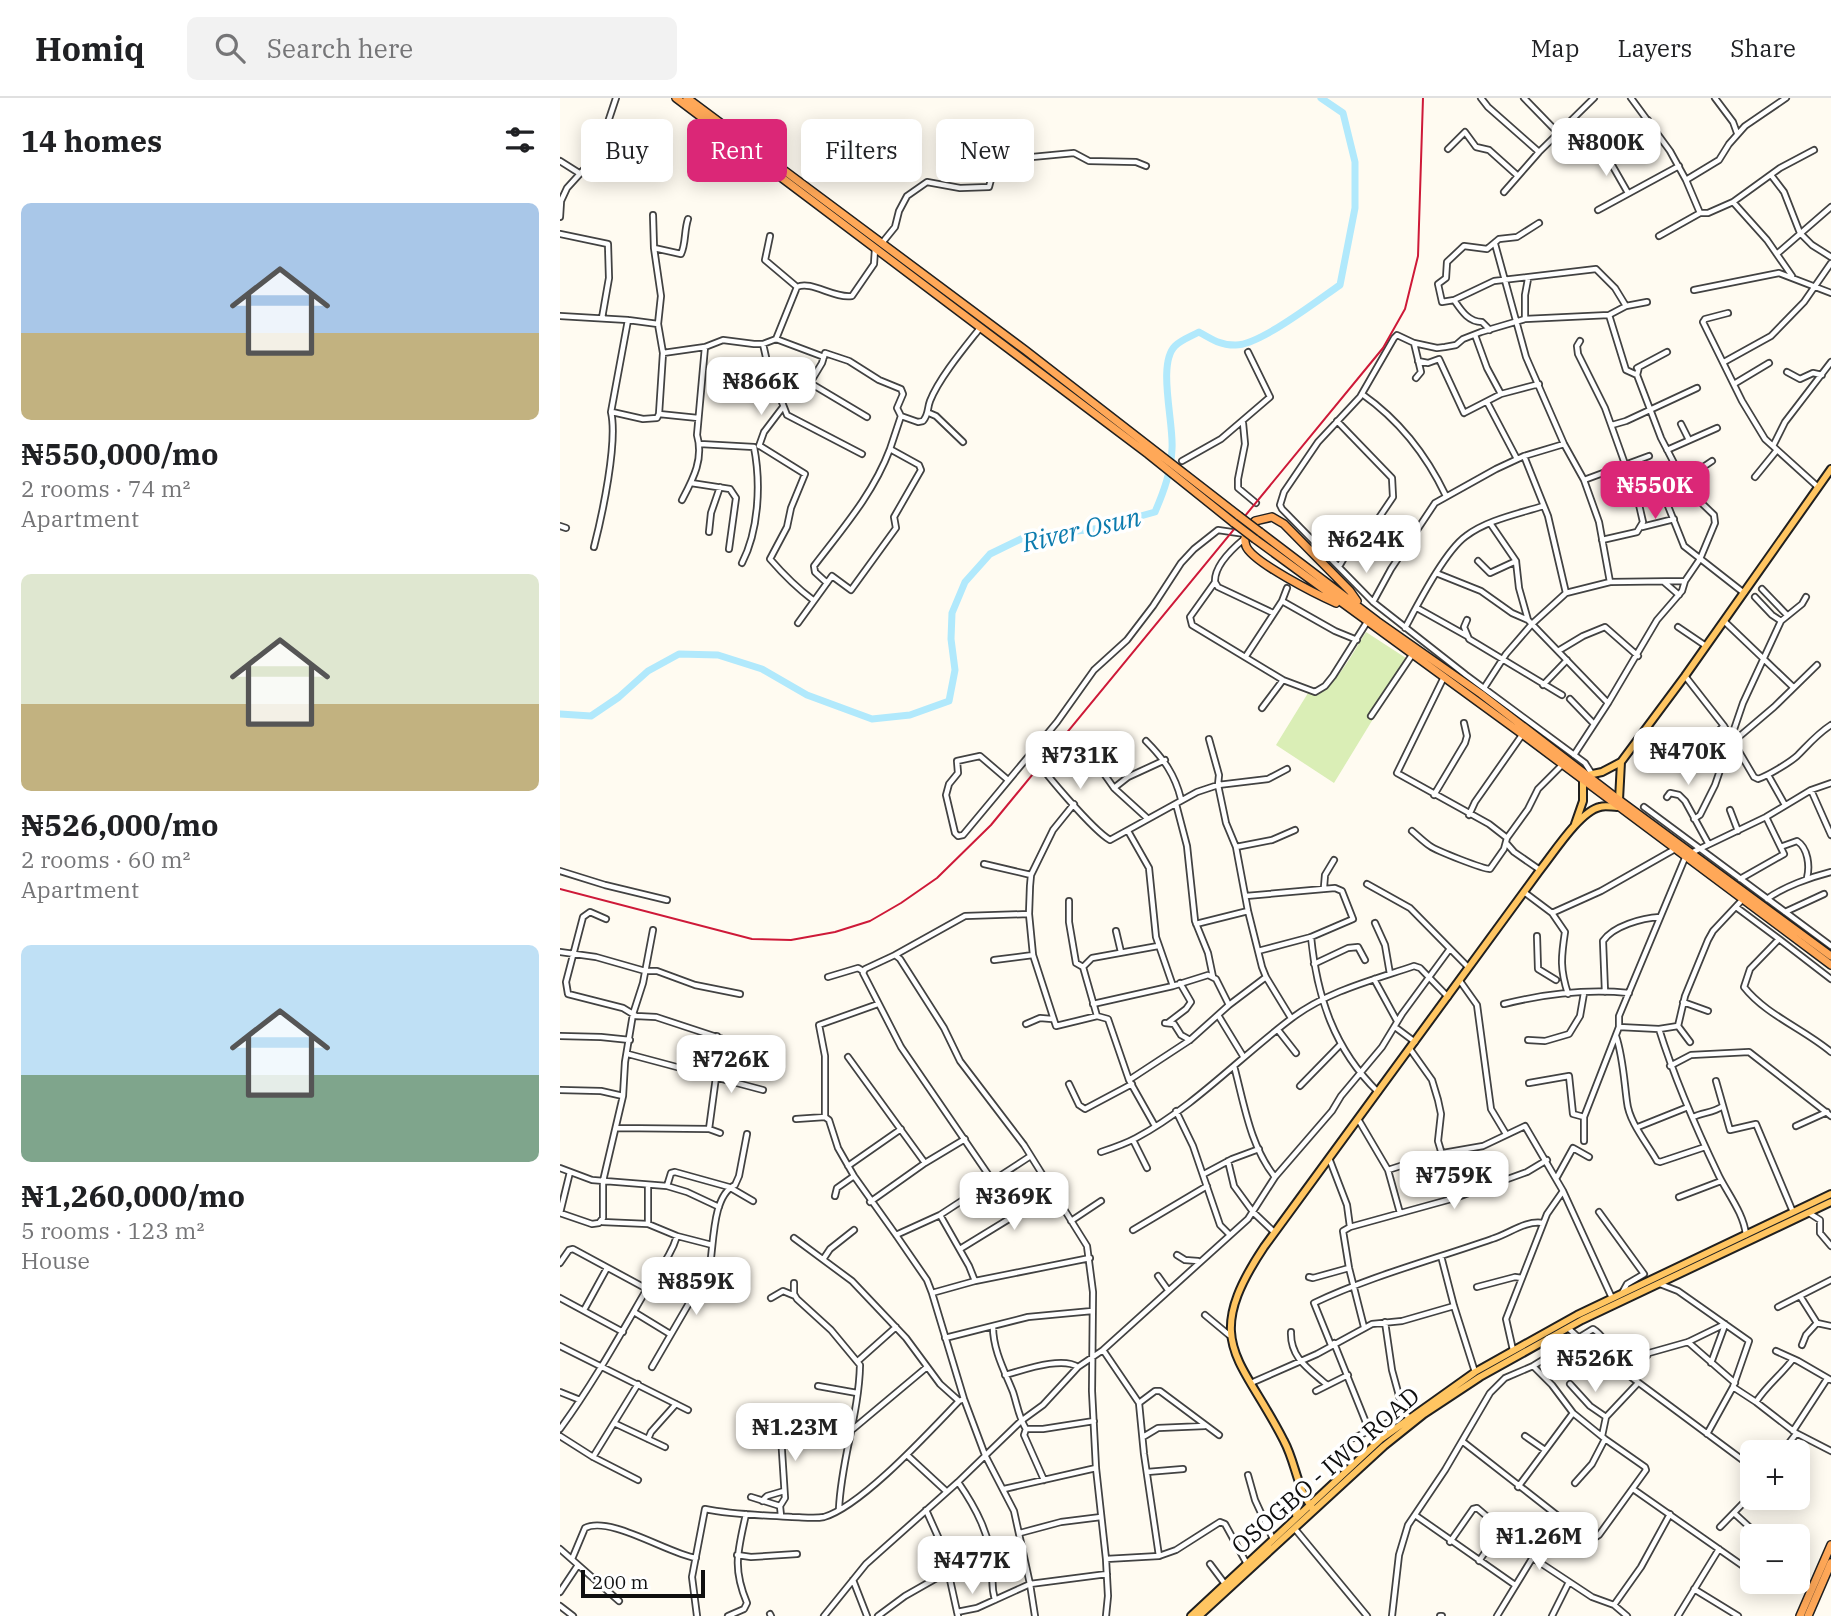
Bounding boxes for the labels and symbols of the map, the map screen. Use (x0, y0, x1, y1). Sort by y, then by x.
pin: ₦800K (1557, 118, 1655, 178)
pin: ₦866K (712, 358, 810, 417)
pin: ₦550K (1606, 462, 1704, 521)
water label: River Osun (1017, 499, 1144, 559)
pin: ₦624K (1317, 516, 1415, 575)
pin: ₦470K (1639, 728, 1737, 787)
pin: ₦731K (1031, 732, 1129, 791)
pin: ₦726K (682, 1035, 780, 1095)
pin: ₦759K (1405, 1152, 1503, 1211)
pin: ₦369K (965, 1172, 1063, 1232)
pin: ₦859K (647, 1258, 745, 1317)
pin: ₦526K (1546, 1334, 1644, 1394)
street label: OSOGBO - IWO ROAD (1224, 1379, 1426, 1561)
pin: ₦1.23M (738, 1404, 852, 1463)
pin: ₦1.26M (1482, 1512, 1596, 1572)
pin: ₦477K (923, 1536, 1021, 1596)
scale bar (581, 1567, 705, 1599)

